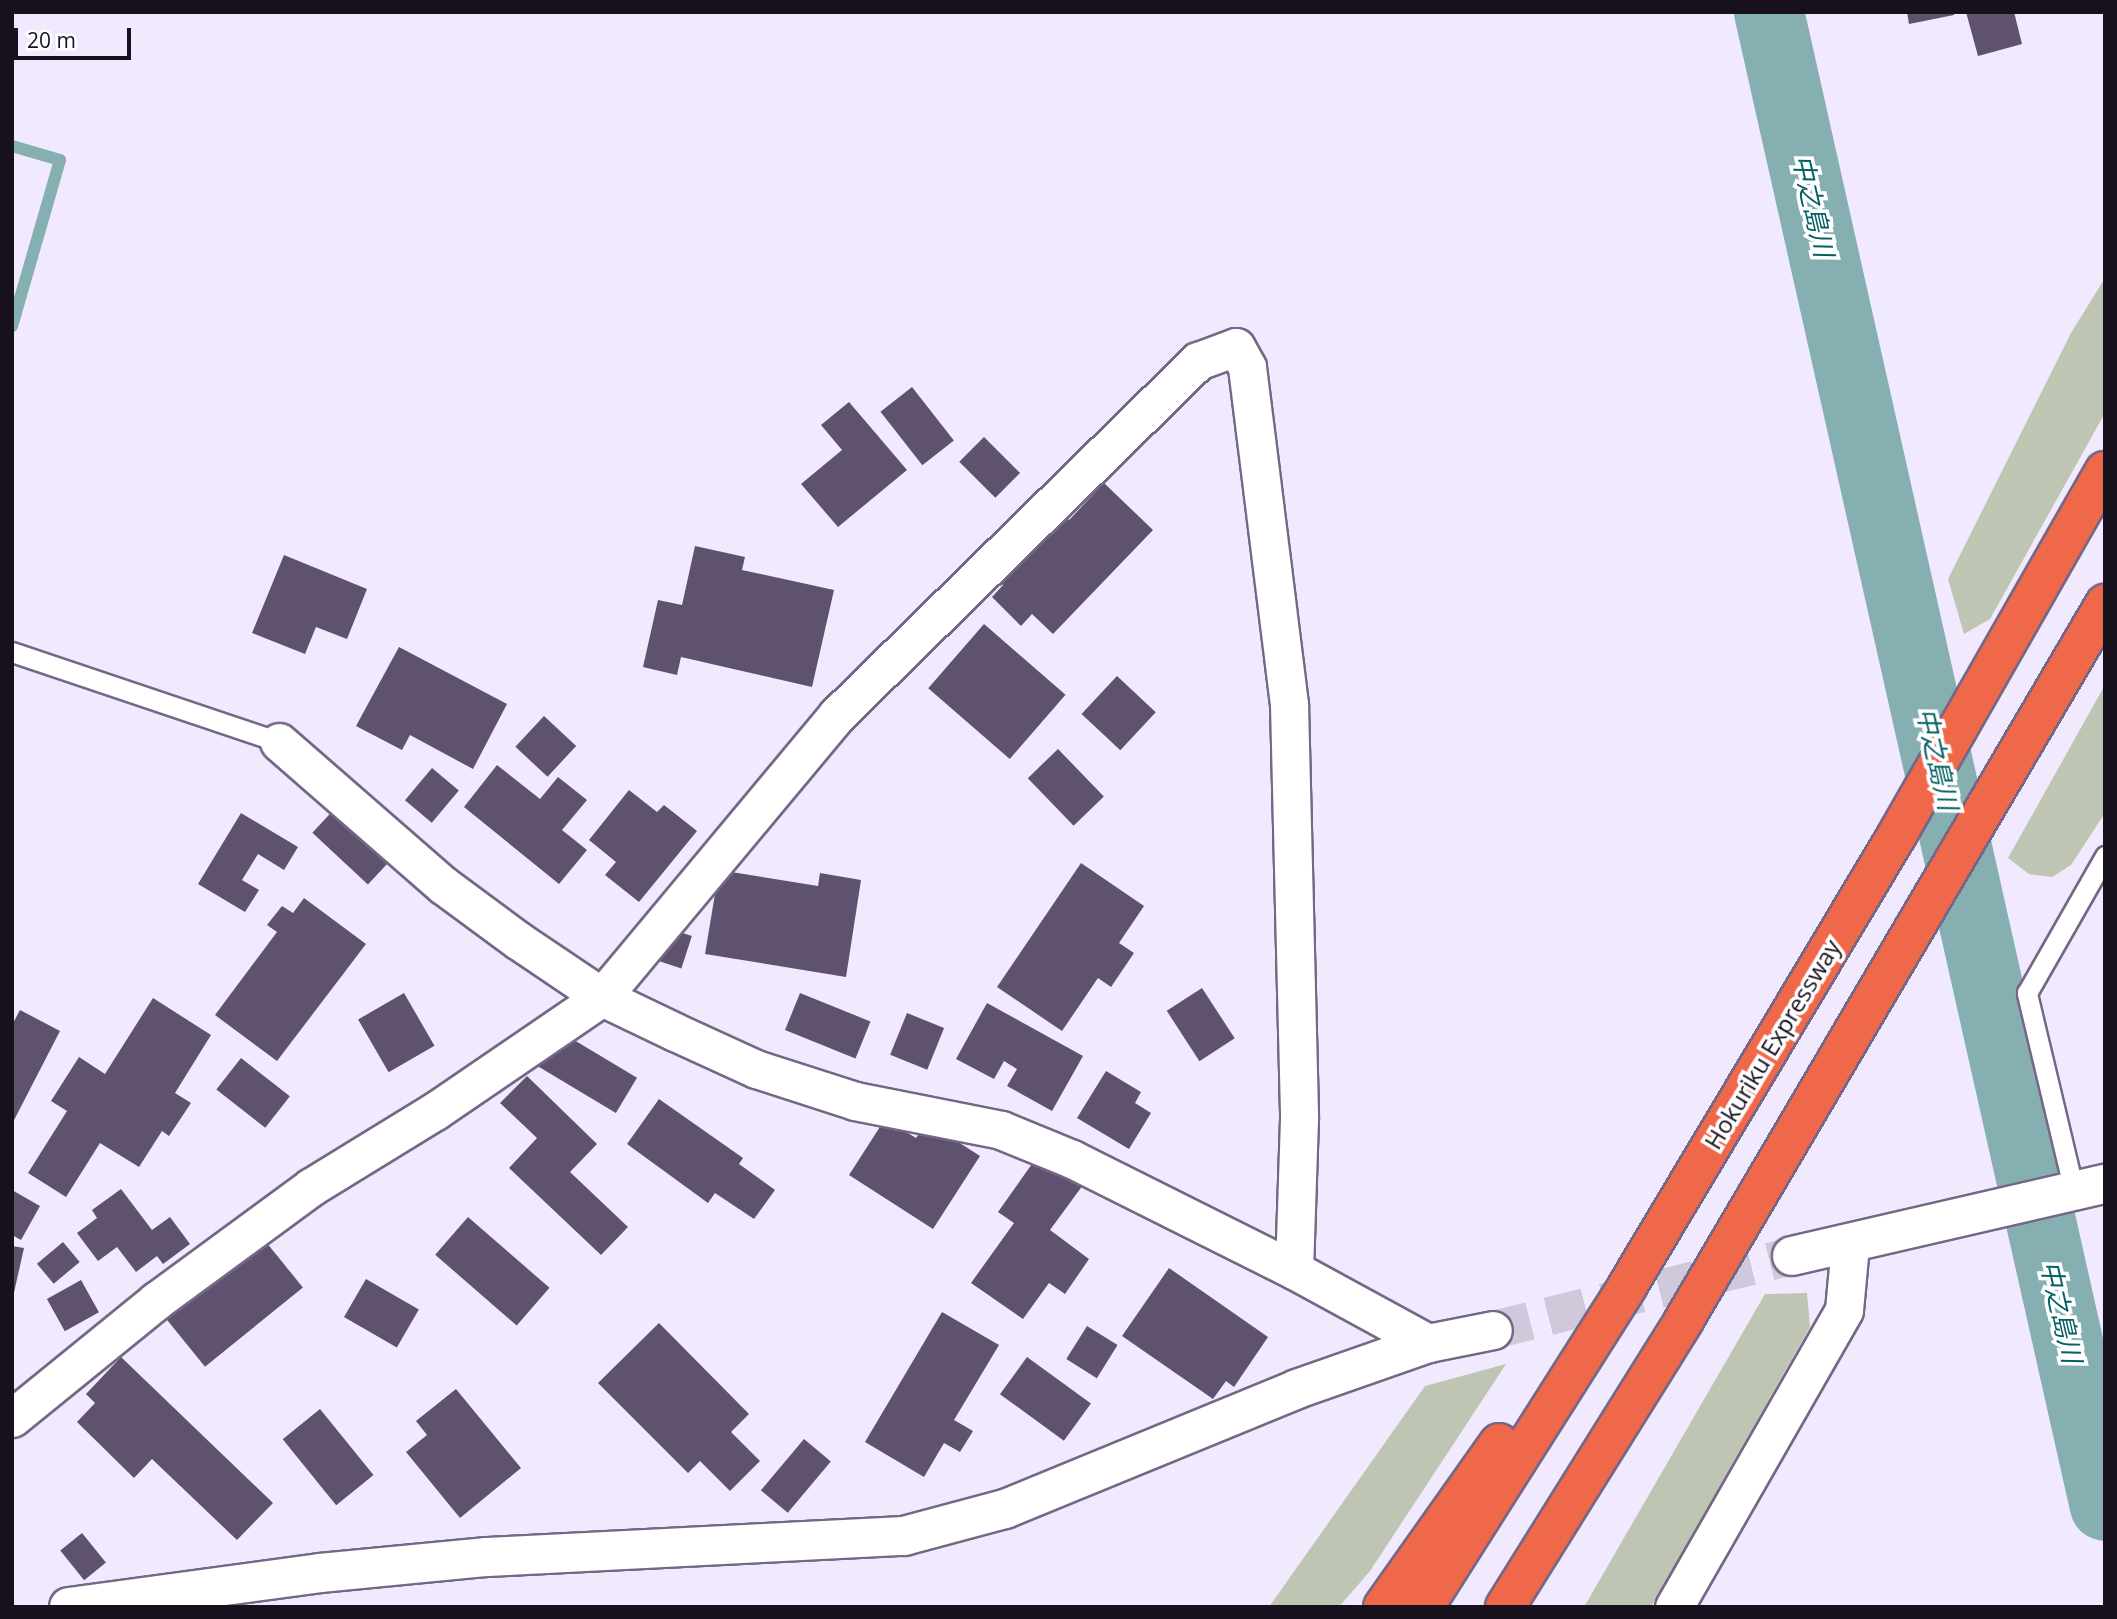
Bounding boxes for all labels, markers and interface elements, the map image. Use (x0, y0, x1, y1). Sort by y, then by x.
scale bar (18, 14, 135, 58)
text: 20 m (27, 26, 76, 54)
water label: 中之島川 (1786, 152, 1840, 260)
water label: 中之島川 (1910, 705, 1964, 813)
street label: Hokuriku Expressway (1698, 934, 1846, 1154)
water label: 中之島川 (2034, 1258, 2088, 1366)

